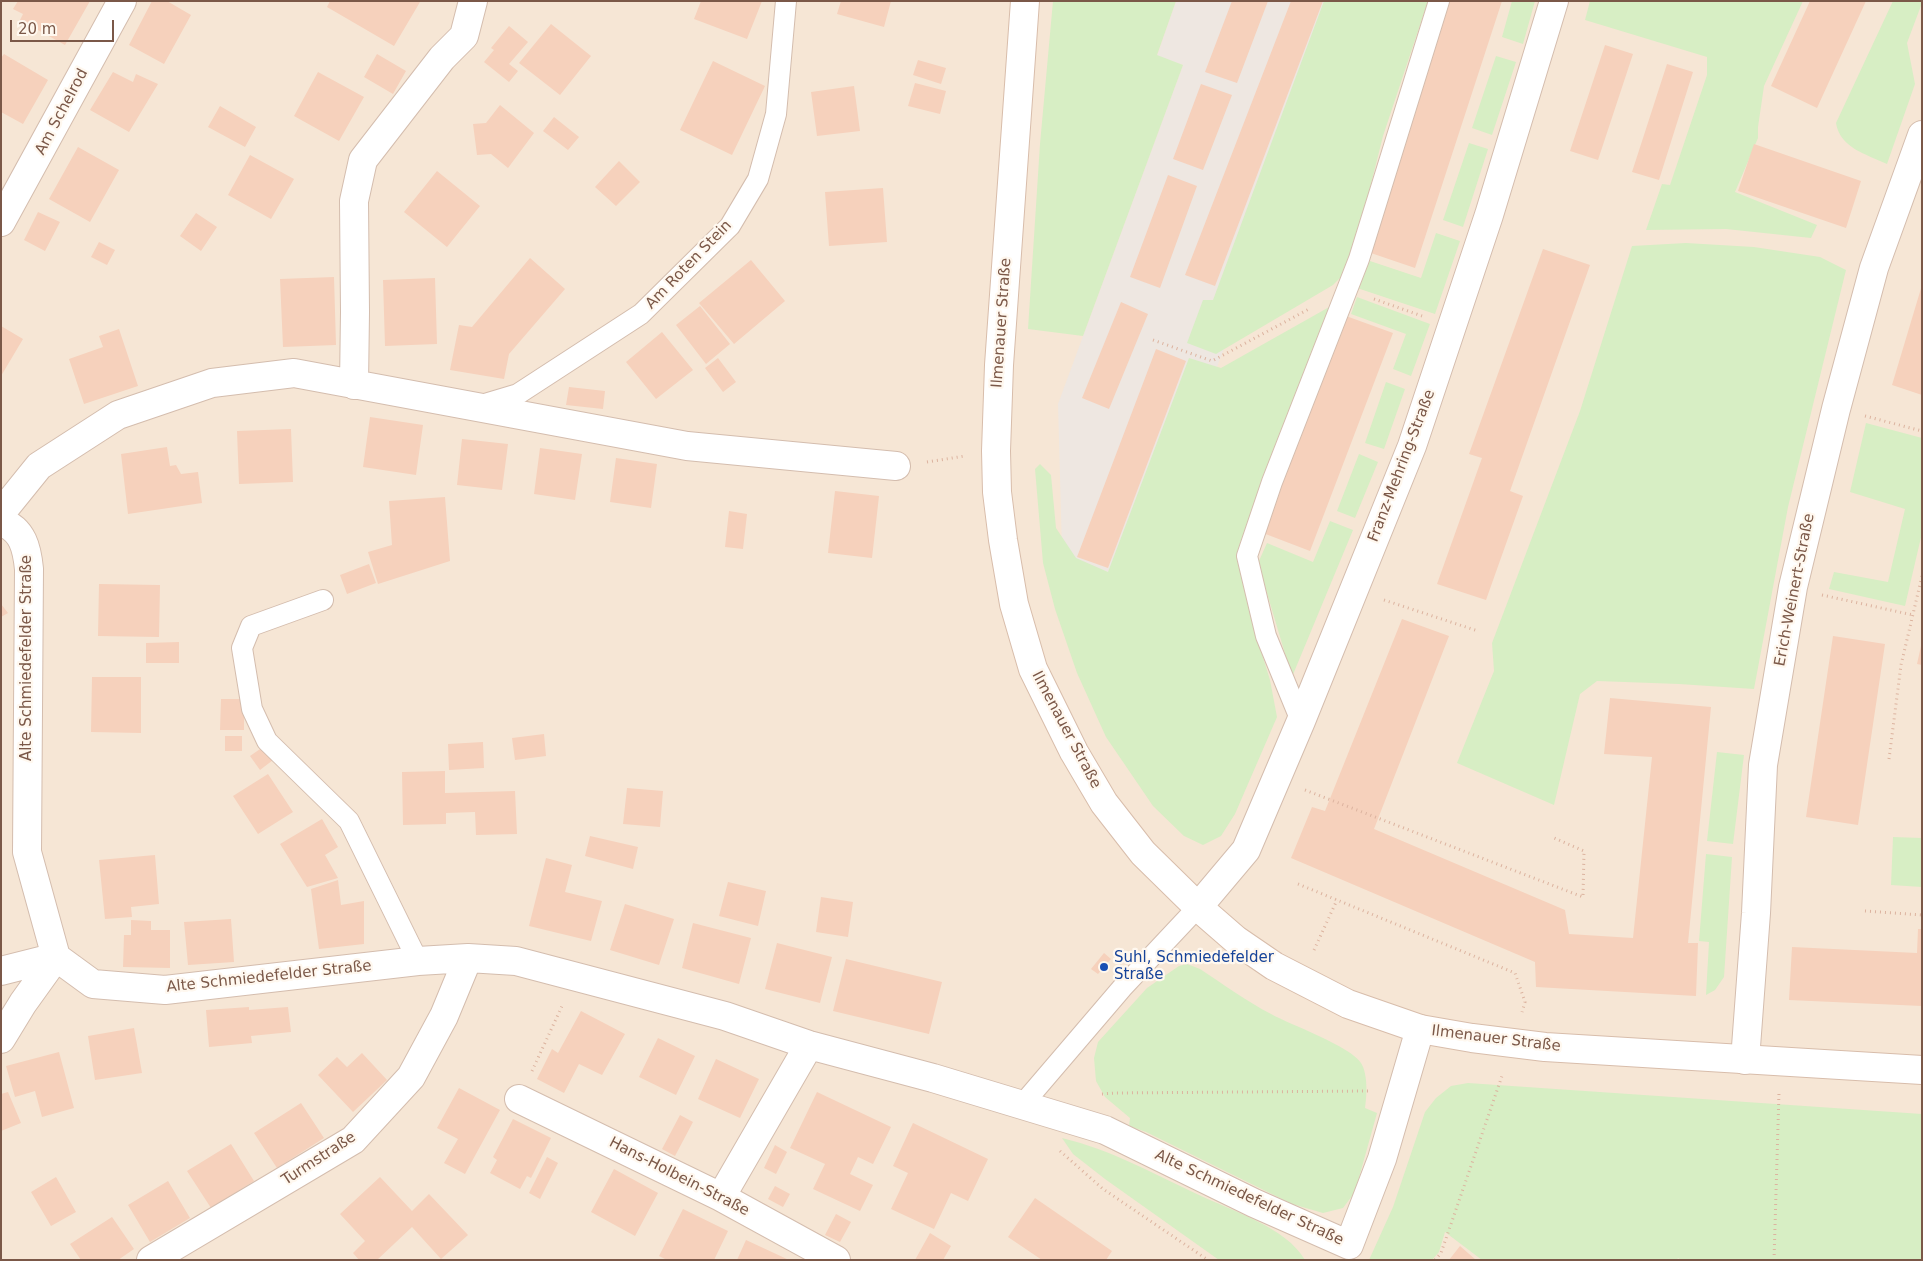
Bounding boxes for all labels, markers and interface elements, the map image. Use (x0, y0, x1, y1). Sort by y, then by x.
scale bar (12, 10, 116, 42)
text: 20 m (18, 20, 56, 38)
street label: Am Schelrod (32, 66, 92, 158)
street label: Am Roten Stein (642, 217, 736, 313)
street label: Ilmenauer Straße (988, 257, 1016, 389)
street label: Franz-Mehring-Straße (1365, 387, 1439, 545)
street label: Erich-Weinert-Straße (1771, 512, 1819, 668)
street label: Alte Schmiedefelder Straße (18, 555, 36, 761)
street label: Ilmenauer Straße (1027, 668, 1105, 792)
place label: Suhl, Schmiedefelder Straße (1114, 949, 1274, 984)
street label: Alte Schmiedefelder Straße (166, 957, 372, 997)
marker: Suhl, Schmiedefelder Straße (1098, 961, 1110, 973)
street label: Ilmenauer Straße (1430, 1022, 1562, 1056)
street label: Turmstraße (279, 1128, 359, 1190)
street label: Hans-Holbein-Straße (606, 1134, 752, 1220)
street label: Alte Schmiedefelder Straße (1152, 1146, 1346, 1250)

